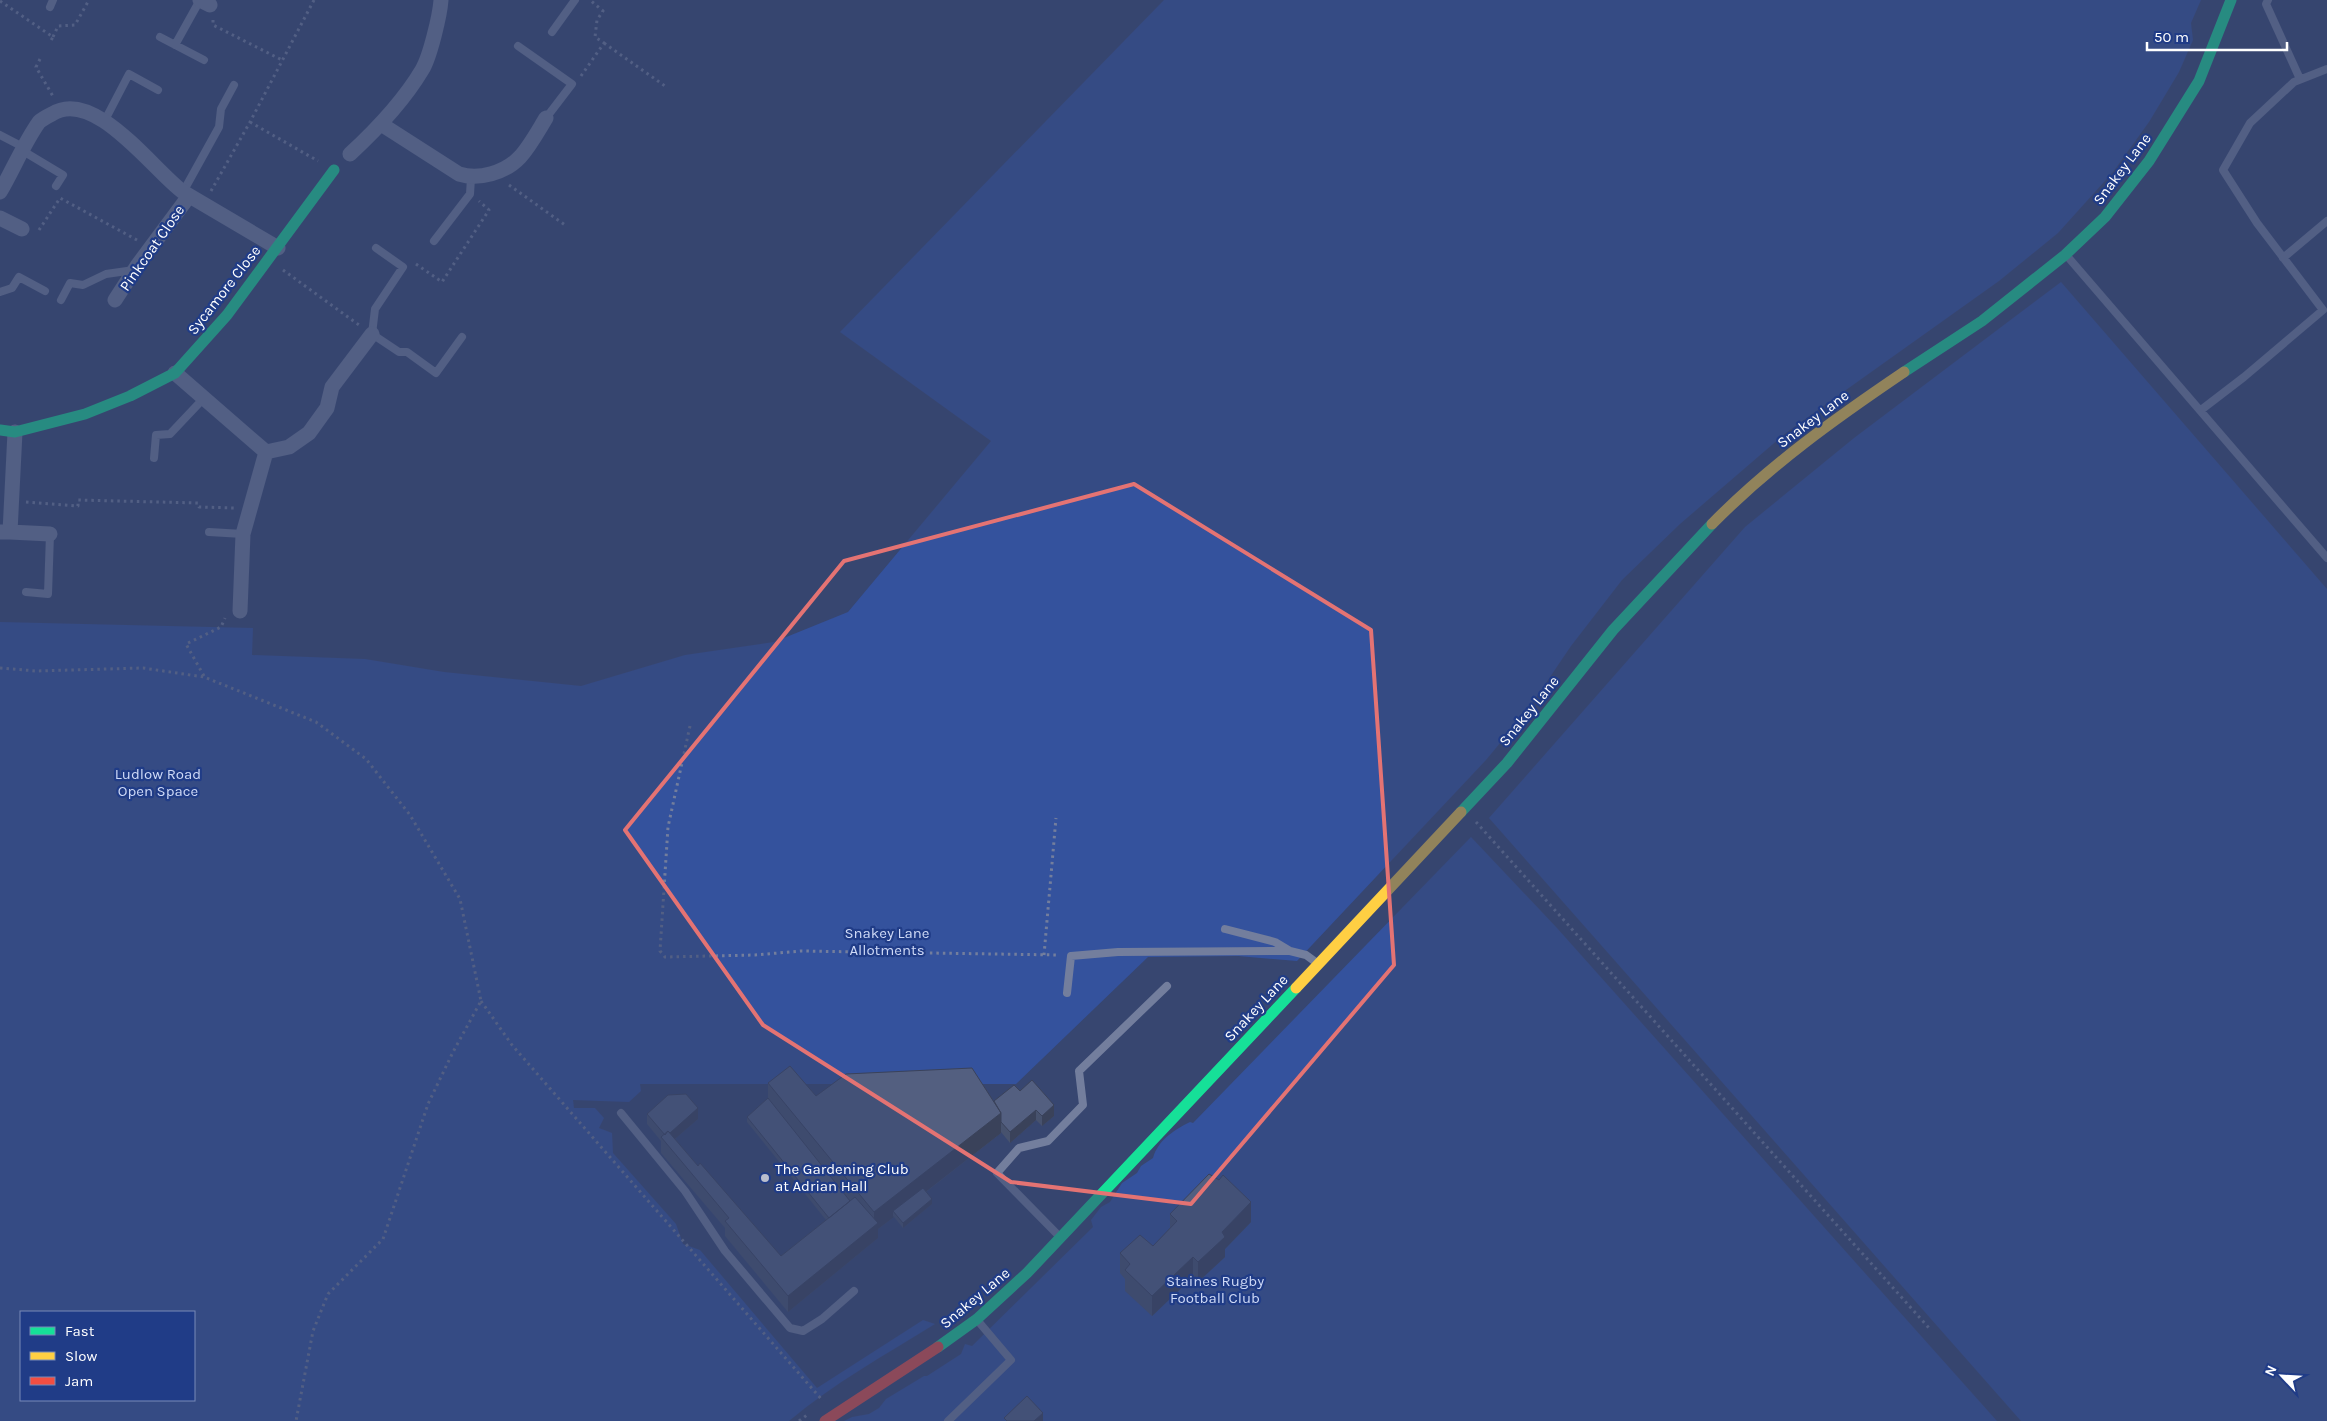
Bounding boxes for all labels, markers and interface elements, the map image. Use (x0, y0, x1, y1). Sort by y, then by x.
scale bar (2147, 20, 2287, 52)
text: 50 m (2154, 28, 2189, 46)
street label: Snakey Lane (2089, 130, 2155, 208)
street label: Pinkcoat Close (116, 202, 188, 294)
street label: Sycamore Close (184, 242, 264, 338)
street label: Snakey Lane (1774, 386, 1852, 452)
street label: Snakey Lane (1495, 672, 1563, 750)
park label: Ludlow Road Open Space (115, 765, 201, 800)
park label: Snakey Lane Allotments (844, 924, 930, 959)
street label: Snakey Lane (1220, 971, 1292, 1045)
place label: The Gardening Club at Adrian Hall (775, 1160, 909, 1195)
marker: The Gardening Club at Adrian Hall (759, 1172, 771, 1184)
street label: Snakey Lane (937, 1264, 1013, 1332)
park label: Staines Rugby Football Club (1166, 1272, 1264, 1307)
legend (20, 1311, 195, 1401)
text: Fast (65, 1322, 95, 1340)
text: Slow (65, 1347, 97, 1365)
north arrow (2257, 1351, 2307, 1401)
text: N (2261, 1363, 2280, 1379)
text: Jam (65, 1372, 93, 1390)

